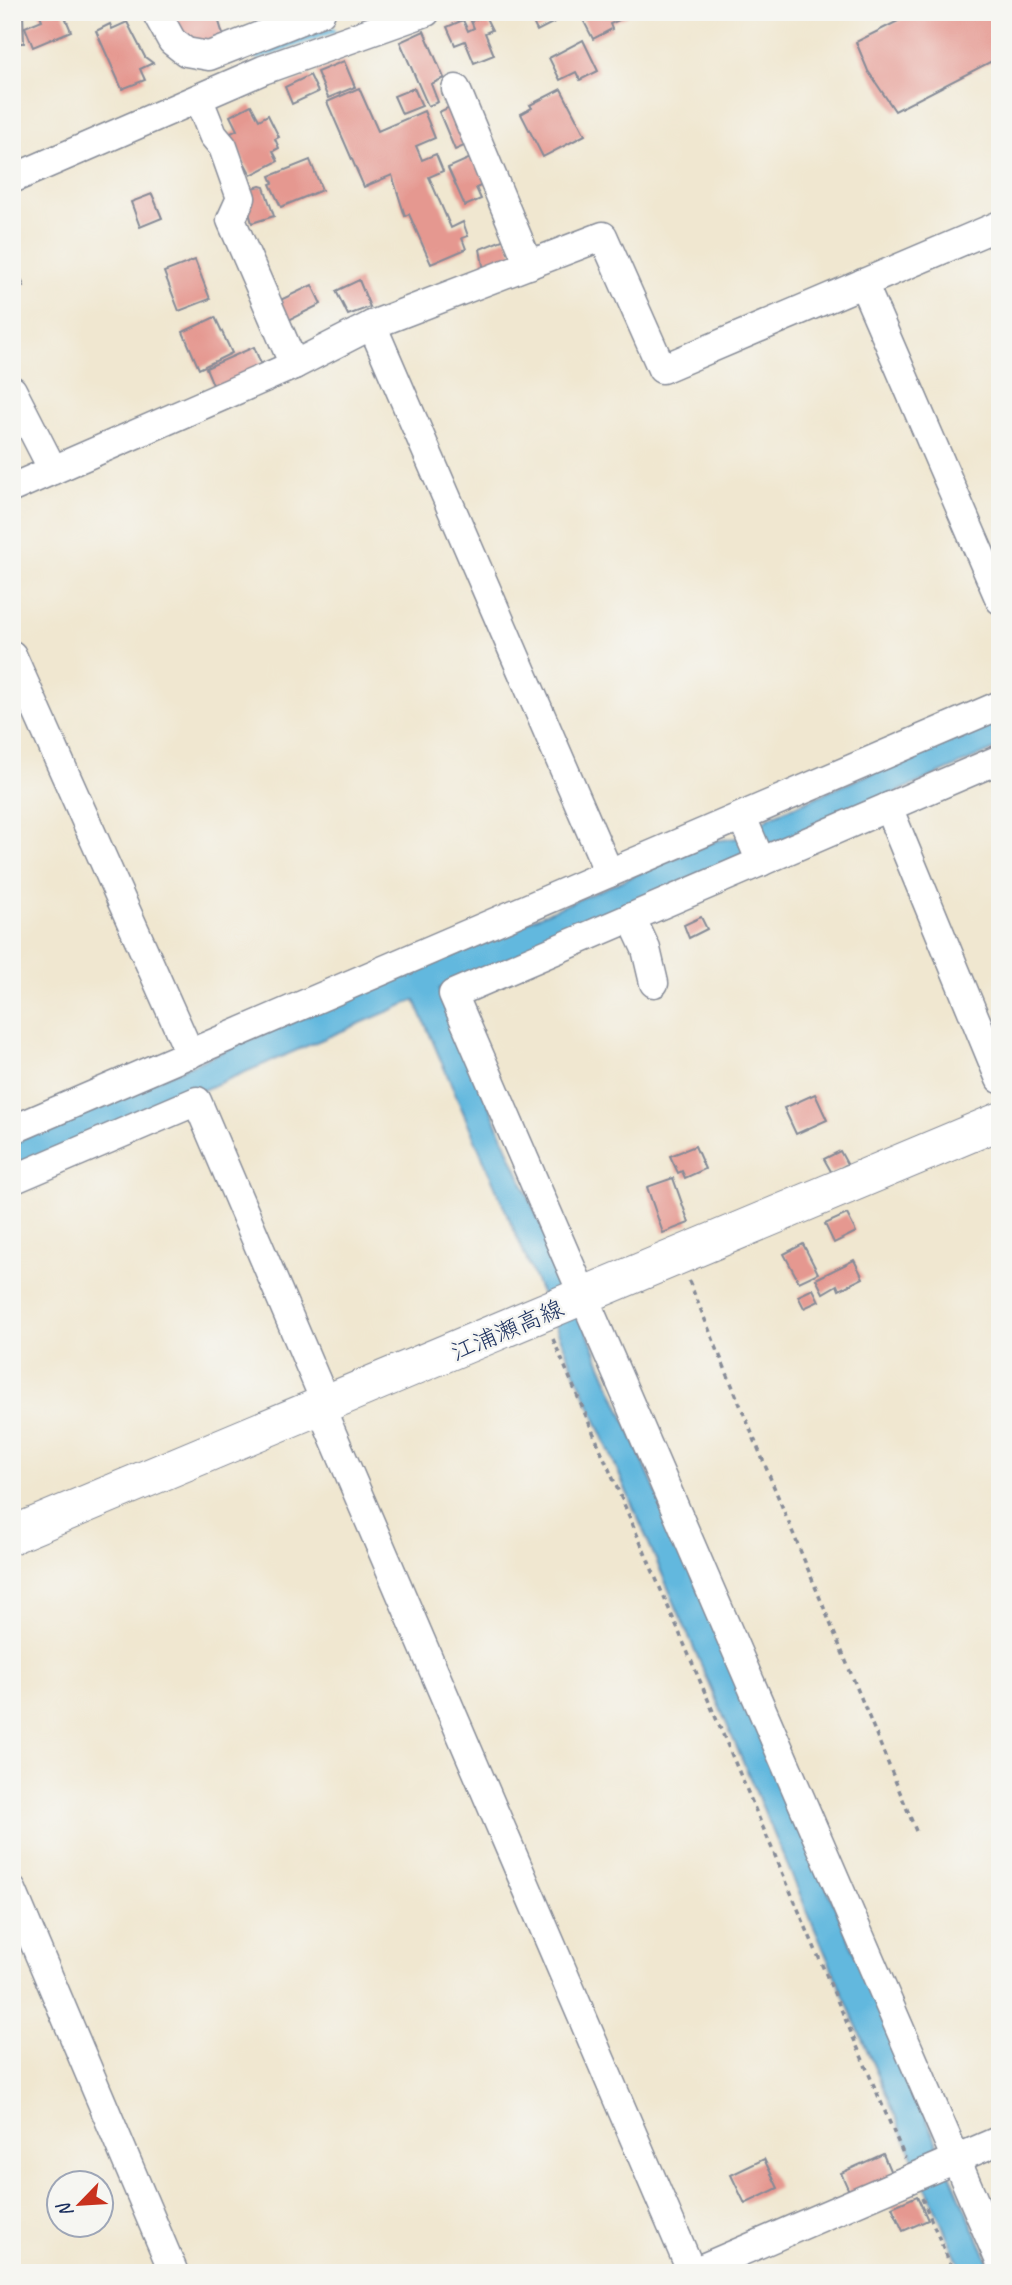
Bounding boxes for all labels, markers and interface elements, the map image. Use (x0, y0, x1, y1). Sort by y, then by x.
street label: 江浦瀬高線 (446, 1293, 568, 1367)
north arrow (46, 2170, 116, 2240)
text: N (51, 2197, 79, 2221)

